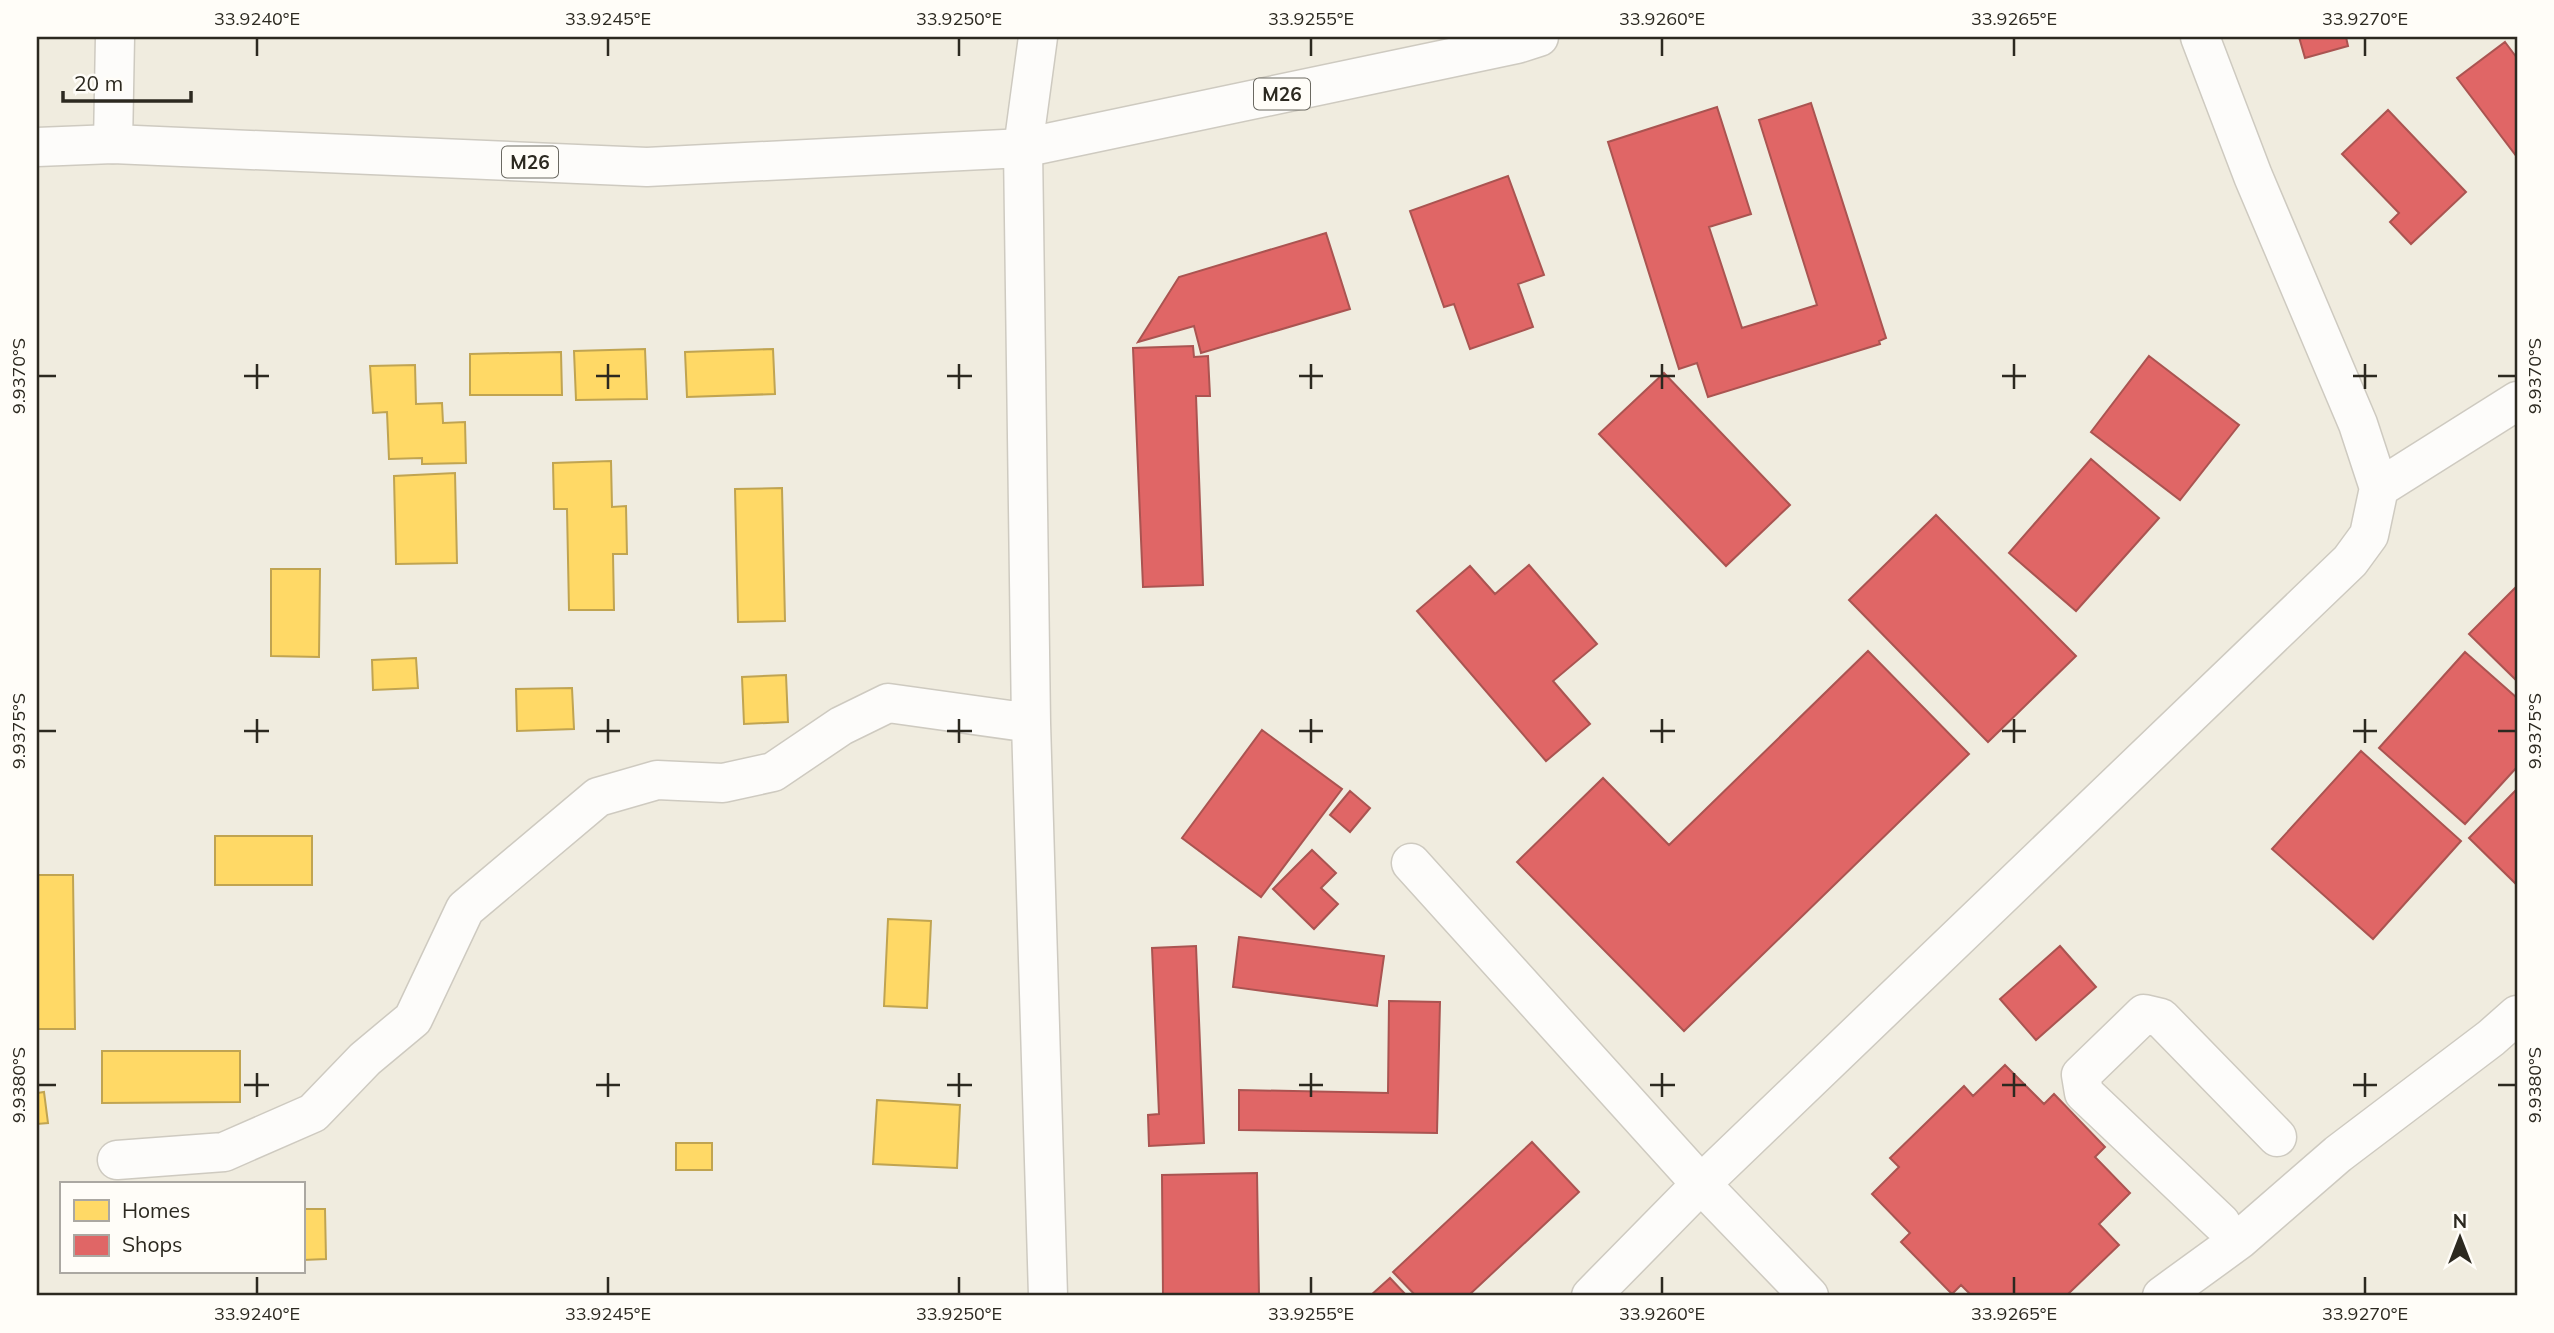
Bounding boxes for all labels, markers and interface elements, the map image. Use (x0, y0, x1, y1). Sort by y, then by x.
text: 33.9240°E (214, 7, 300, 30)
text: 33.9245°E (565, 7, 651, 30)
text: 33.9250°E (916, 7, 1002, 30)
text: 33.9255°E (1268, 7, 1354, 30)
text: 33.9260°E (1619, 7, 1705, 30)
text: 33.9265°E (1971, 7, 2057, 30)
text: 33.9270°E (2322, 7, 2408, 30)
scale bar (63, 60, 191, 104)
text: 20 m (74, 70, 123, 96)
road number: M26 (1254, 78, 1310, 110)
road number: M26 (502, 146, 558, 178)
text: 9.9370°S (7, 338, 30, 414)
text: 9.9370°S (2523, 338, 2546, 414)
text: 9.9375°S (7, 693, 30, 769)
text: 9.9375°S (2523, 693, 2546, 769)
text: 9.9380°S (7, 1047, 30, 1123)
text: 9.9380°S (2523, 1047, 2546, 1123)
legend (60, 1182, 304, 1274)
text: Homes (122, 1197, 190, 1223)
north arrow (2424, 1204, 2494, 1274)
text: N (2453, 1209, 2467, 1233)
text: Shops (122, 1231, 182, 1257)
text: 33.9240°E (214, 1302, 300, 1325)
text: 33.9245°E (565, 1302, 651, 1325)
text: 33.9250°E (916, 1302, 1002, 1325)
text: 33.9255°E (1268, 1302, 1354, 1325)
text: 33.9260°E (1619, 1302, 1705, 1325)
text: 33.9265°E (1971, 1302, 2057, 1325)
text: 33.9270°E (2322, 1302, 2408, 1325)

